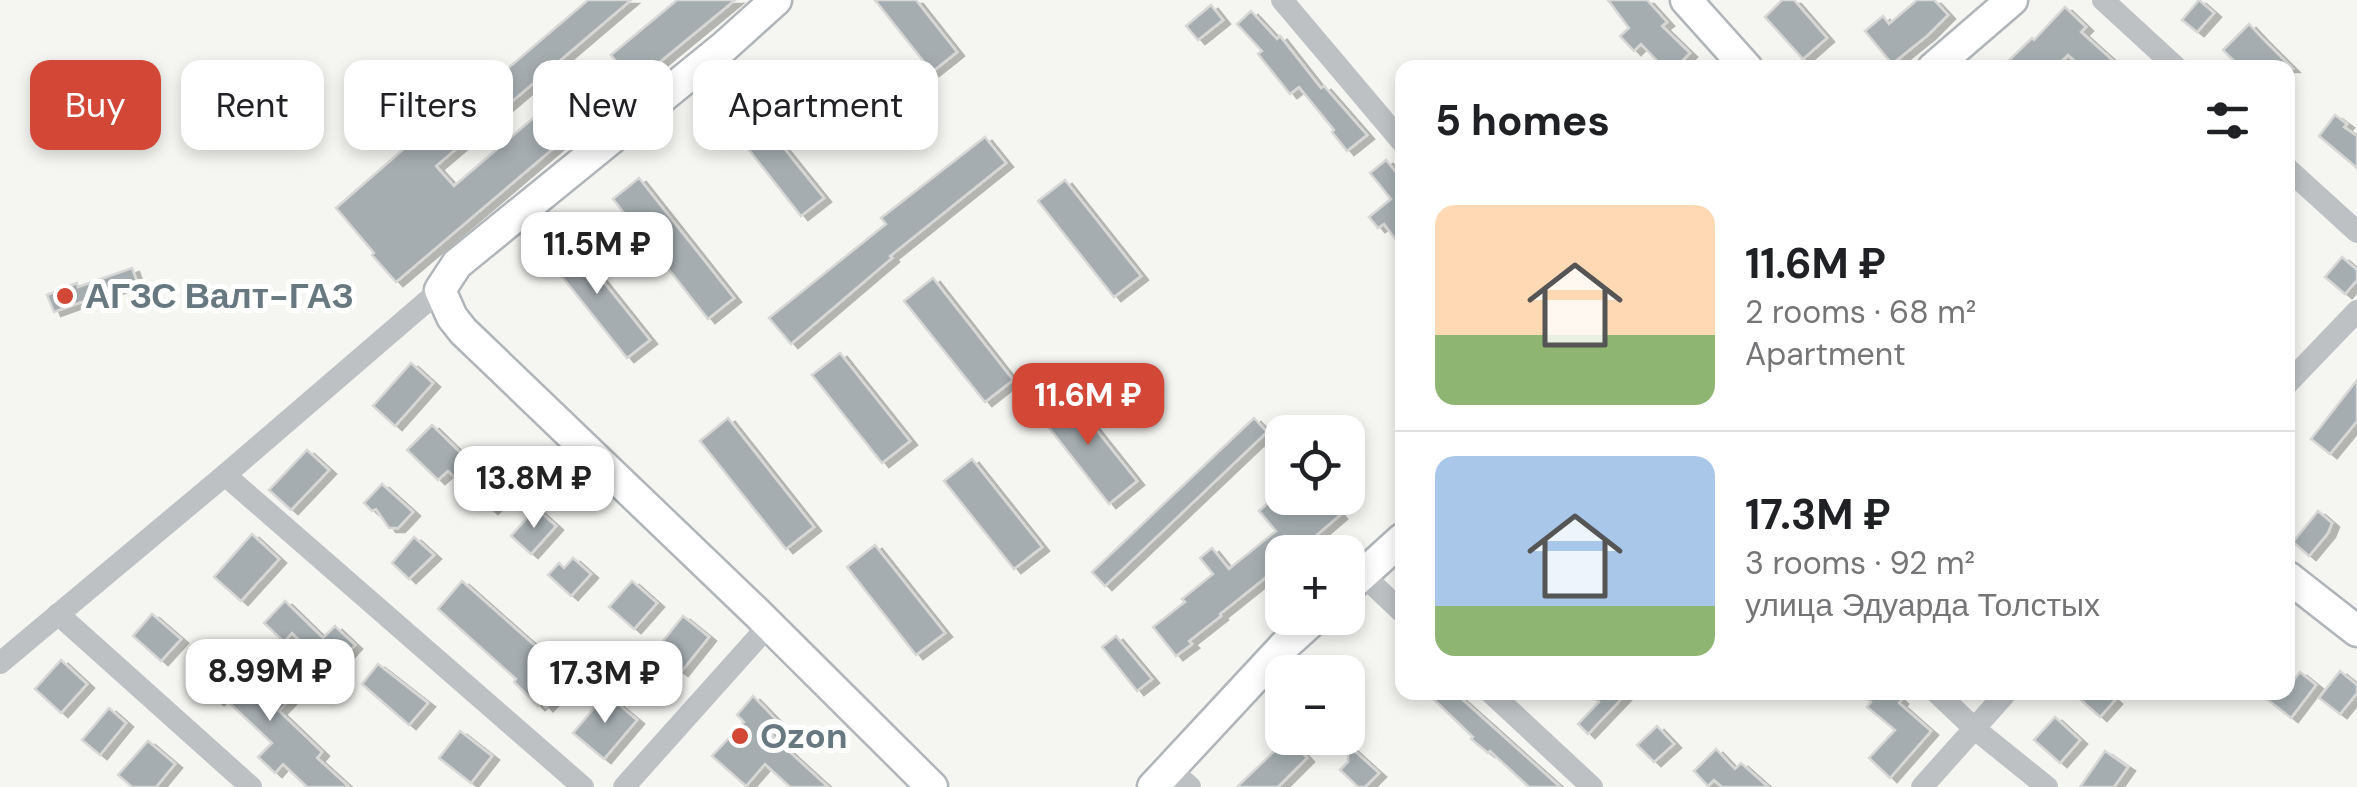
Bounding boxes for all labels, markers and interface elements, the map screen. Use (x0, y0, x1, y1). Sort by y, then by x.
chip: Buy (30, 60, 161, 150)
chip: Rent (181, 60, 324, 150)
chip: Filters (344, 60, 513, 150)
chip: New (533, 60, 673, 150)
chip: Apartment (693, 60, 938, 150)
text: 5 homes (1435, 93, 1610, 148)
icon: filters (2200, 93, 2255, 148)
pin: 11.5M ₽ (505, 212, 689, 297)
text: 11.5M ₽ (543, 223, 651, 265)
text: 11.6M ₽ (1745, 236, 1886, 291)
icon: home (1515, 245, 1635, 365)
place label: АГЗС Валт-ГАЗ (85, 273, 354, 319)
marker: АГЗС Валт-ГАЗ (54, 285, 76, 307)
text: 2 rooms · 68 m² (1745, 291, 1976, 333)
text: Apartment (1745, 333, 1906, 375)
pin: 11.6M ₽ (996, 363, 1180, 448)
text: 11.6M ₽ (1034, 374, 1142, 416)
map controls (1265, 415, 1365, 755)
button: locate (1265, 415, 1365, 515)
pin: 13.8M ₽ (442, 446, 626, 531)
text: 13.8M ₽ (476, 457, 592, 499)
text: 17.3M ₽ (1745, 487, 1891, 542)
icon: home (1515, 496, 1635, 616)
button: + (1265, 535, 1365, 635)
text: 3 rooms · 92 m² (1745, 542, 1975, 584)
text: улица Эдуарда Толстых (1745, 584, 2100, 626)
pin: 8.99M ₽ (178, 639, 362, 724)
pin: 17.3M ₽ (513, 641, 697, 726)
text: 8.99M ₽ (208, 650, 332, 692)
text: 17.3M ₽ (549, 652, 661, 694)
button: − (1265, 655, 1365, 755)
place label: Ozon (760, 713, 848, 759)
marker: Ozon (729, 725, 751, 747)

